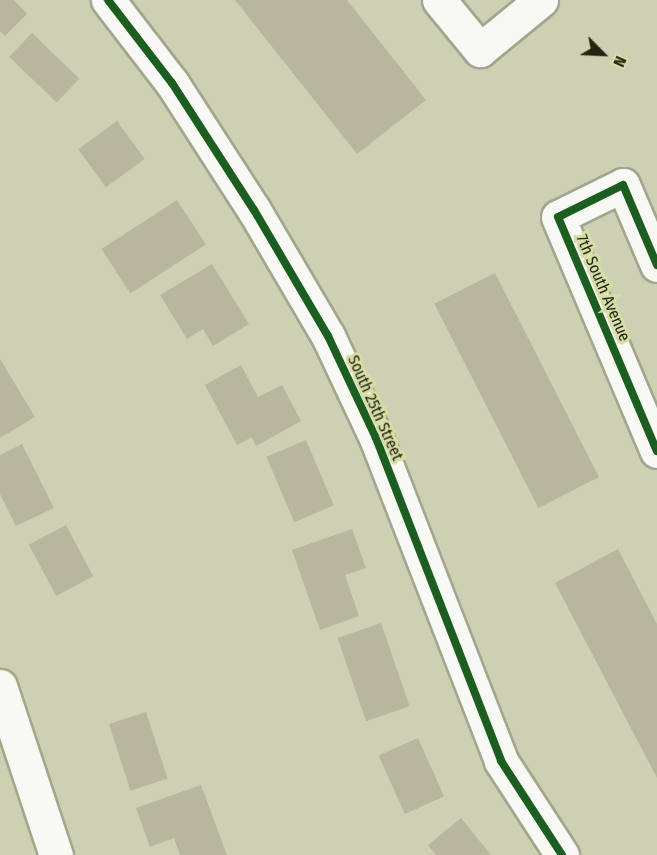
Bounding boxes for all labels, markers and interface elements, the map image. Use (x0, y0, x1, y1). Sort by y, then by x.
north arrow (573, 24, 633, 84)
text: N (609, 53, 631, 70)
street label: 7th South Avenue (572, 232, 634, 344)
street label: South 25th Street (343, 352, 407, 464)

